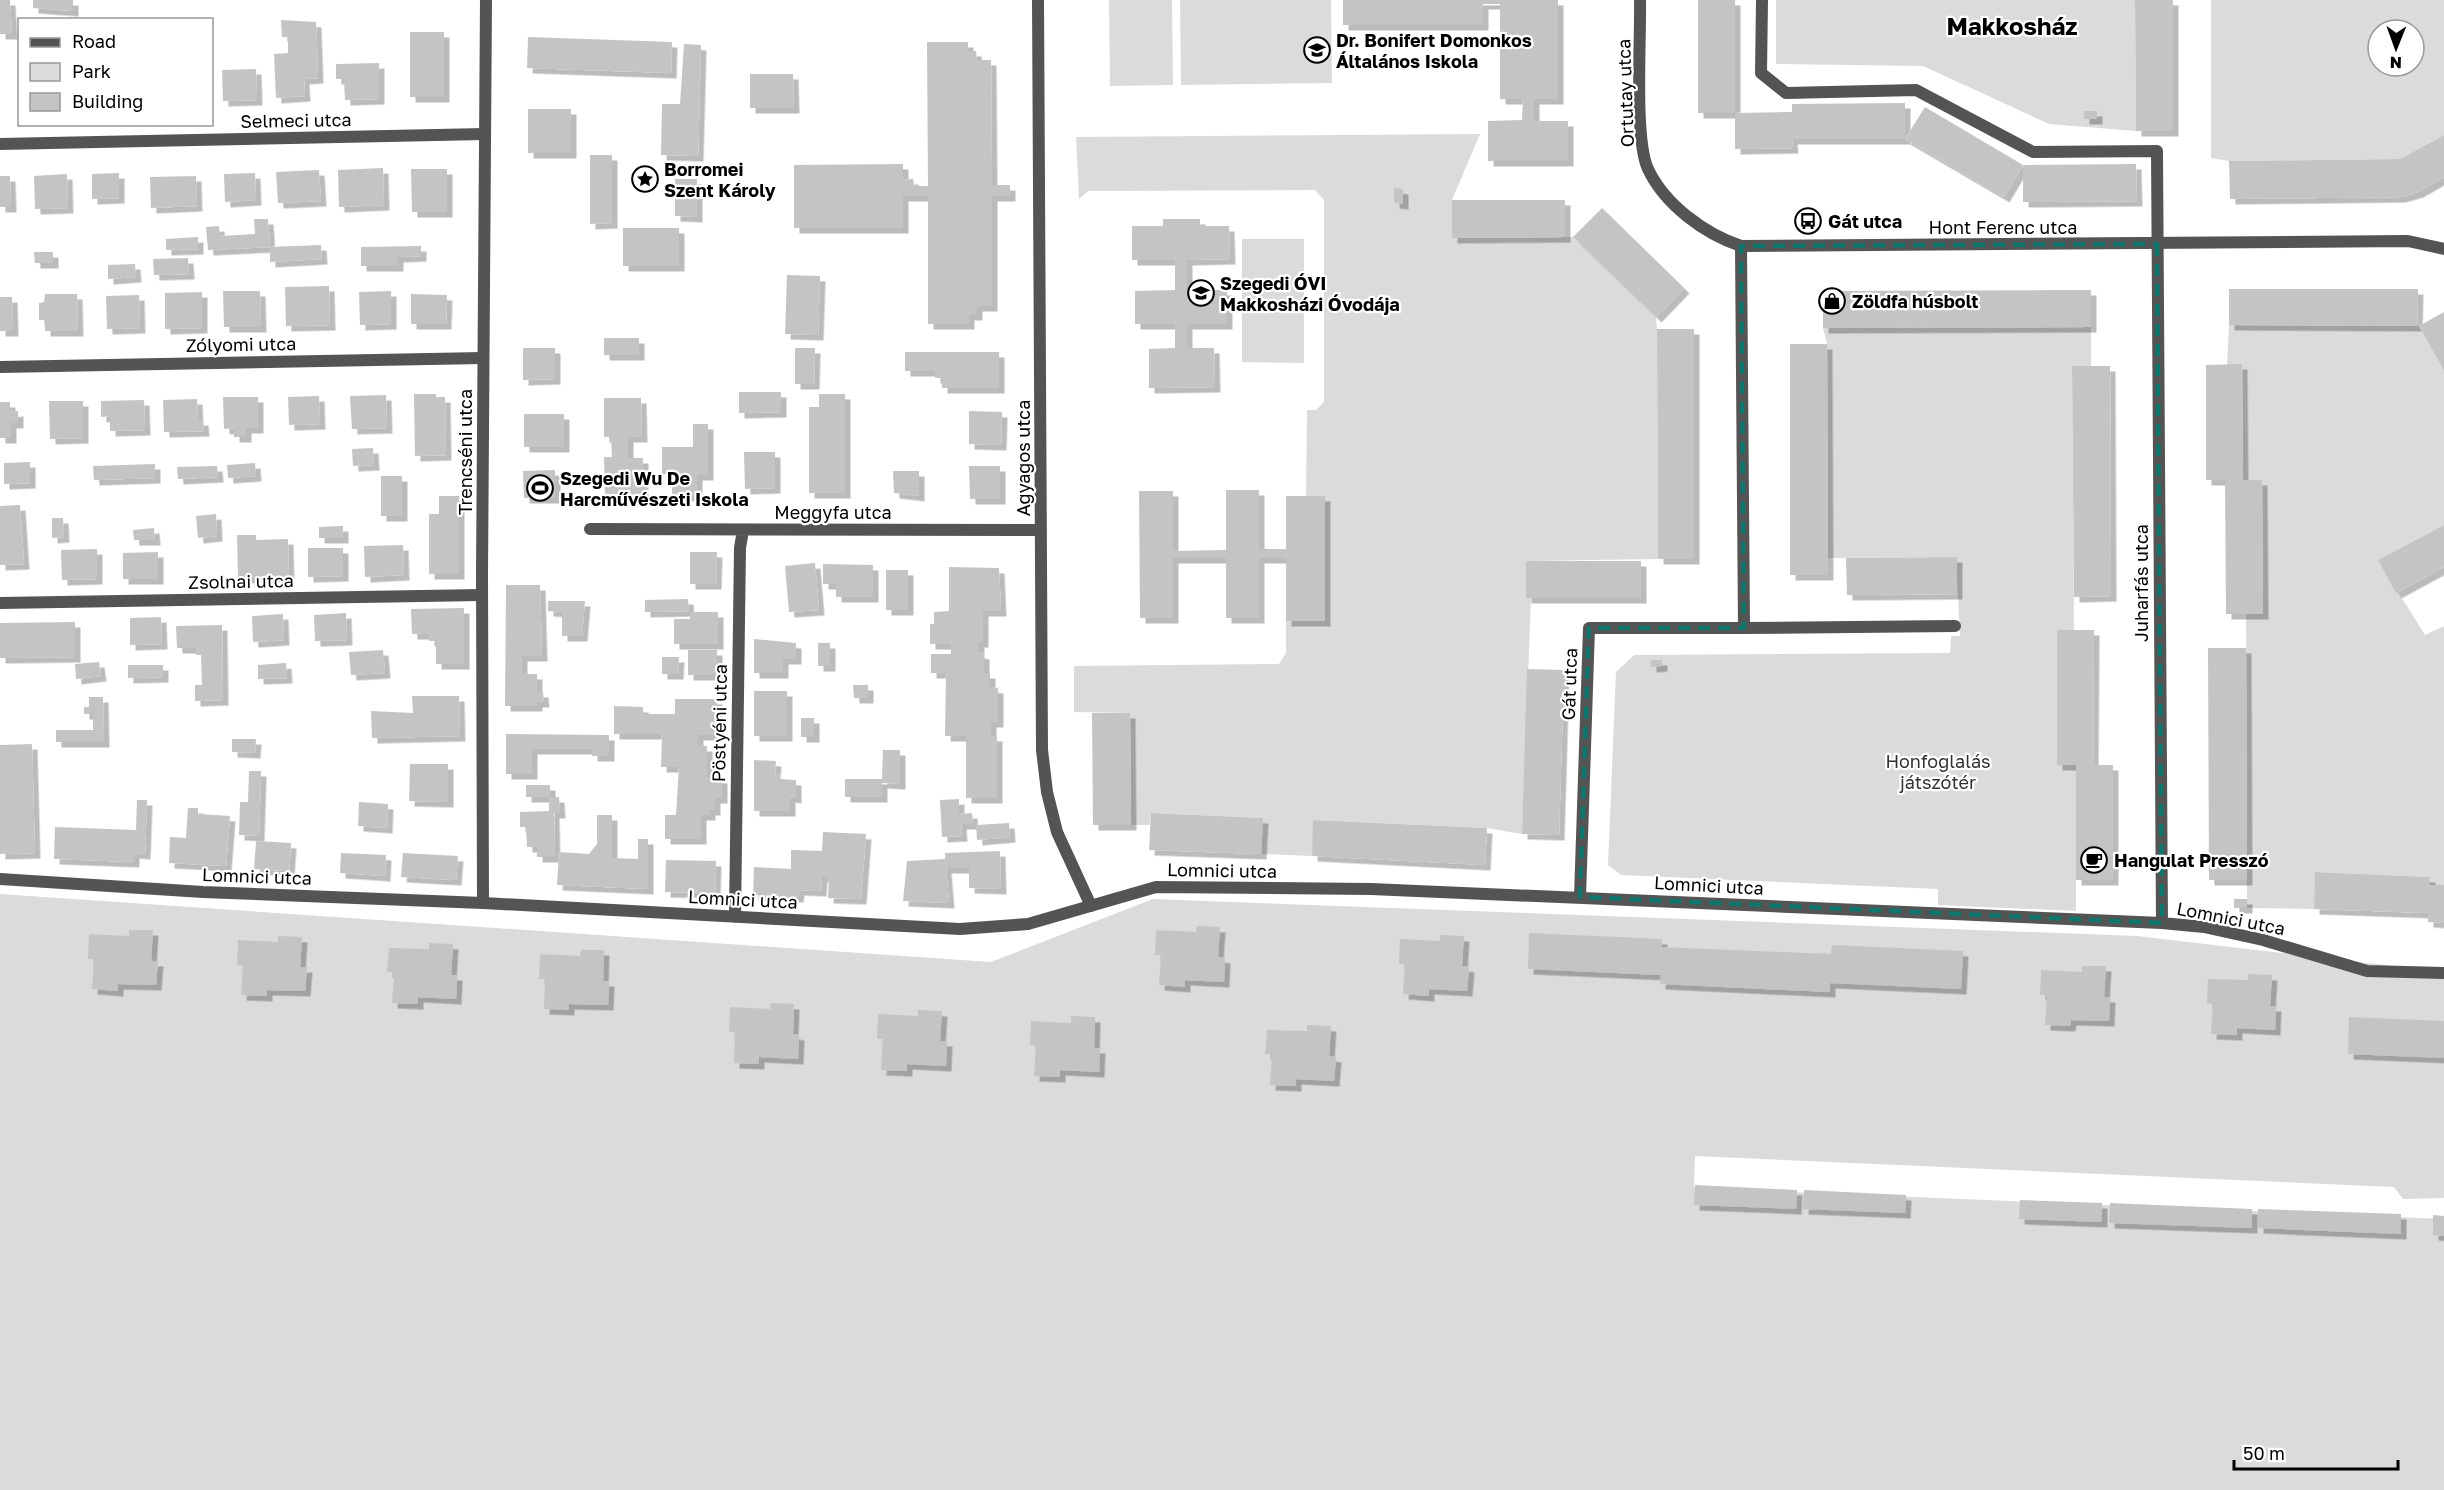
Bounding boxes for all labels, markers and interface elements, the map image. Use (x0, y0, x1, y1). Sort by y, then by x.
district label: Makkosház (1946, 11, 2078, 40)
legend (18, 18, 213, 126)
north arrow (2366, 18, 2426, 78)
place label: Dr. Bonifert Domonkos Általános Iskola (1336, 29, 1532, 72)
text: Road (72, 30, 116, 52)
school or university icon: Dr. Bonifert Domonkos Általános Iskola (1302, 35, 1332, 65)
street label: Ortutay utca (1612, 38, 1638, 148)
text: N (2389, 53, 2402, 73)
text: Park (72, 60, 111, 82)
text: Building (72, 90, 143, 112)
street label: Selmeci utca (240, 108, 352, 132)
place label: Borromei Szent Károly (664, 158, 776, 201)
place icon: Borromei Szent Károly (630, 164, 660, 194)
bus stop icon: Gát utca (1793, 206, 1823, 236)
place label: Gát utca (1828, 210, 1902, 232)
street label: Hont Ferenc utca (1929, 216, 2077, 238)
place label: Szegedi ÓVI Makkosházi Óvodája (1220, 272, 1400, 315)
school or university icon: Szegedi ÓVI Makkosházi Óvodája (1186, 278, 1216, 308)
shop icon: Zöldfa húsbolt (1817, 286, 1847, 316)
place label: Zöldfa húsbolt (1852, 290, 1979, 312)
street label: Zólyomi utca (186, 332, 296, 356)
street label: Trencséni utca (454, 389, 476, 515)
street label: Agyagos utca (1012, 400, 1034, 516)
place label: Szegedi Wu De Harcművészeti Iskola (560, 467, 749, 510)
sports icon: Szegedi Wu De Harcművészeti Iskola (525, 473, 555, 503)
street label: Meggyfa utca (774, 501, 892, 523)
street label: Juharfás utca (2130, 524, 2152, 642)
street label: Zsolnai utca (188, 569, 294, 593)
street label: Gát utca (1557, 647, 1581, 721)
street label: Pöstyéni utca (707, 664, 731, 782)
park label: Honfoglalás játszótér (1885, 750, 1991, 793)
cafe icon: Hangulat Presszó (2079, 845, 2109, 875)
place label: Hangulat Presszó (2114, 849, 2269, 871)
street label: Lomnici utca (1167, 858, 1277, 882)
street label: Lomnici utca (202, 863, 312, 889)
street label: Lomnici utca (1654, 871, 1764, 899)
street label: Lomnici utca (688, 885, 798, 913)
street label: Lomnici utca (2175, 897, 2287, 939)
scale bar (2234, 1433, 2398, 1471)
text: 50 m (2243, 1442, 2285, 1464)

